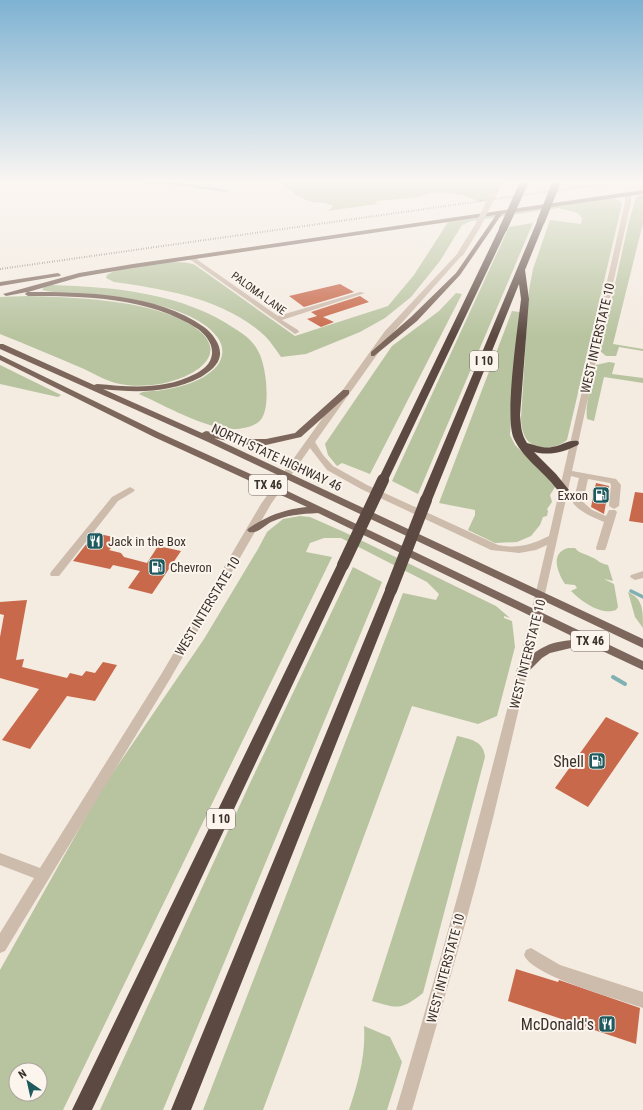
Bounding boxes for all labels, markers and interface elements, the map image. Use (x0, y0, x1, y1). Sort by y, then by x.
street label: PALOMA LANE (229, 269, 289, 318)
street label: WEST INTERSTATE 10 (578, 282, 617, 395)
road number: I 10 (470, 351, 498, 371)
street label: NORTH STATE HIGHWAY 46 (209, 421, 344, 494)
road number: TX 46 (249, 475, 287, 495)
fuel station icon: Exxon (591, 485, 611, 505)
place label: Exxon (557, 488, 588, 503)
restaurant icon: Jack in the Box (85, 531, 105, 551)
place label: Jack in the Box (108, 534, 186, 549)
street label: WEST INTERSTATE 10 (172, 554, 243, 658)
fuel station icon: Chevron (147, 557, 167, 577)
place label: Chevron (170, 560, 212, 575)
street label: WEST INTERSTATE 10 (507, 598, 548, 711)
road number: TX 46 (571, 631, 609, 651)
fuel station icon: Shell (587, 751, 607, 771)
place label: Shell (553, 752, 584, 771)
road number: I 10 (207, 809, 235, 829)
street label: WEST INTERSTATE 10 (424, 912, 467, 1024)
restaurant icon: McDonald's (597, 1014, 617, 1034)
place label: McDonald's (521, 1015, 594, 1034)
north arrow (8, 1062, 48, 1102)
text: N (16, 1067, 29, 1081)

